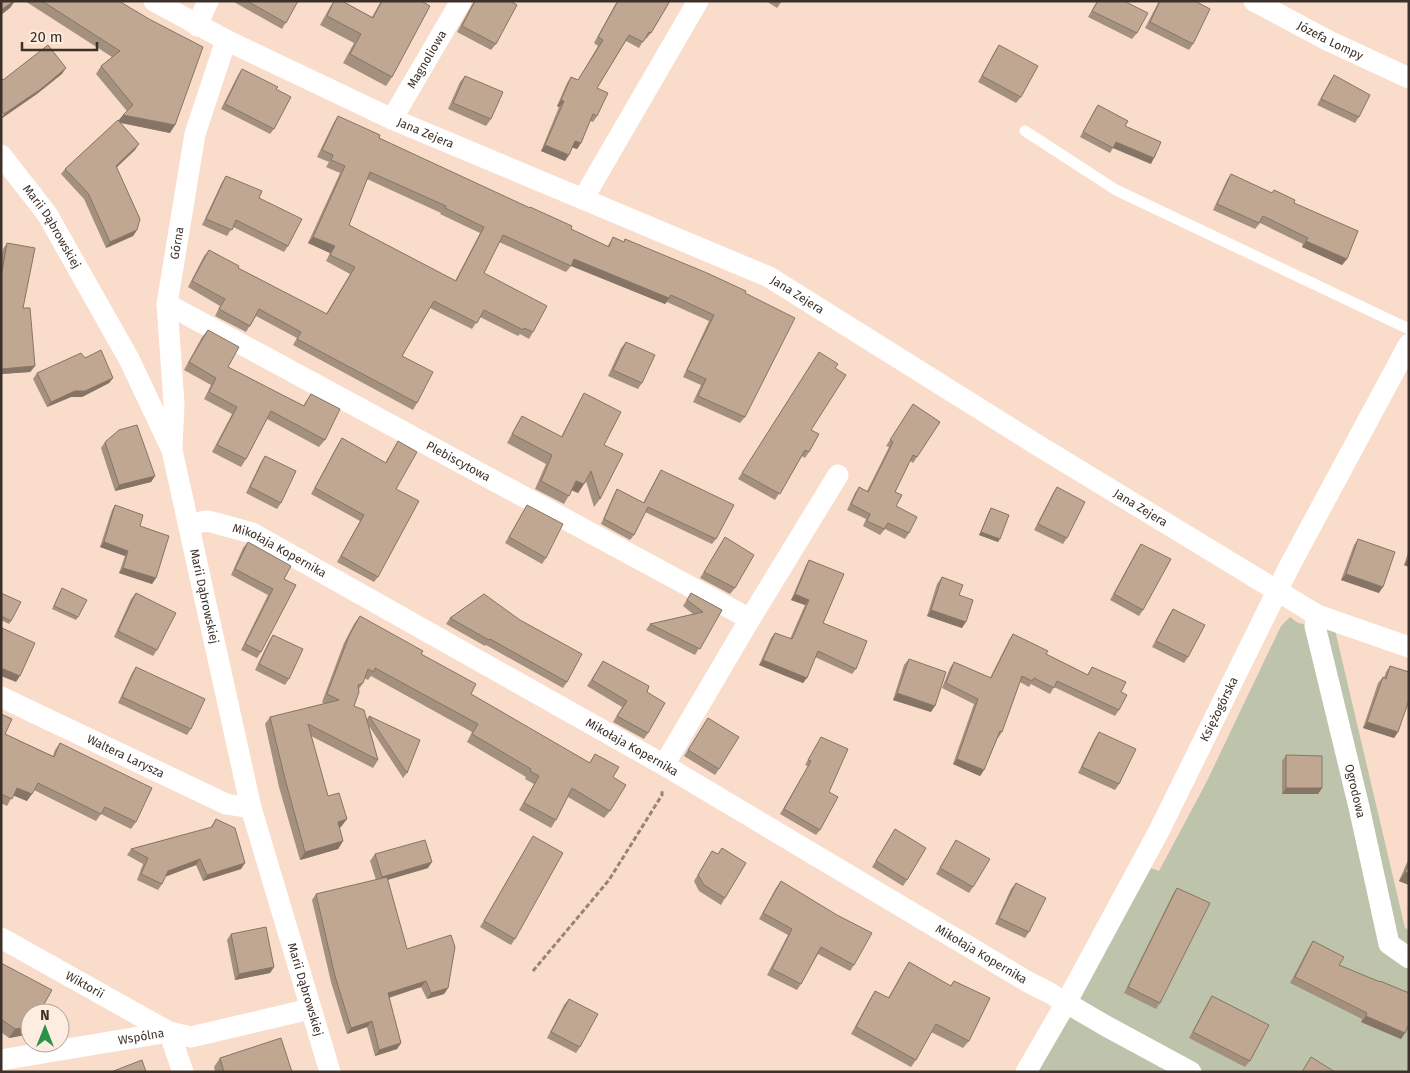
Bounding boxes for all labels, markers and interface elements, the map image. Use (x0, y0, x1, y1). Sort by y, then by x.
street label: Józefa Lompy (1295, 18, 1366, 63)
scale bar (22, 20, 98, 52)
text: 20 m (30, 28, 63, 46)
street label: Magnoliowa (404, 28, 449, 91)
street label: Jana Zejera (395, 115, 456, 151)
street label: Marii Dąbrowskiej (20, 182, 83, 271)
street label: Górna (167, 226, 187, 260)
street label: Jana Zejera (768, 273, 827, 317)
street label: Plebiscytowa (424, 438, 493, 484)
street label: Jana Zejera (1111, 486, 1170, 529)
street label: Mikołaja Kopernika (231, 521, 329, 580)
street label: Marii Dąbrowskiej (187, 548, 222, 645)
street label: Księżogórska (1197, 675, 1241, 744)
street label: Mikołaja Kopernika (583, 715, 681, 779)
street label: Waltera Larysza (85, 732, 167, 781)
street label: Ogrodowa (1342, 763, 1368, 819)
street label: Mikołaja Kopernika (933, 921, 1030, 987)
street label: Marii Dąbrowskiej (285, 941, 326, 1038)
street label: Wiktorii (63, 968, 107, 1001)
north arrow (20, 1003, 70, 1053)
text: N (40, 1007, 50, 1024)
street label: Wspólna (117, 1026, 165, 1047)

